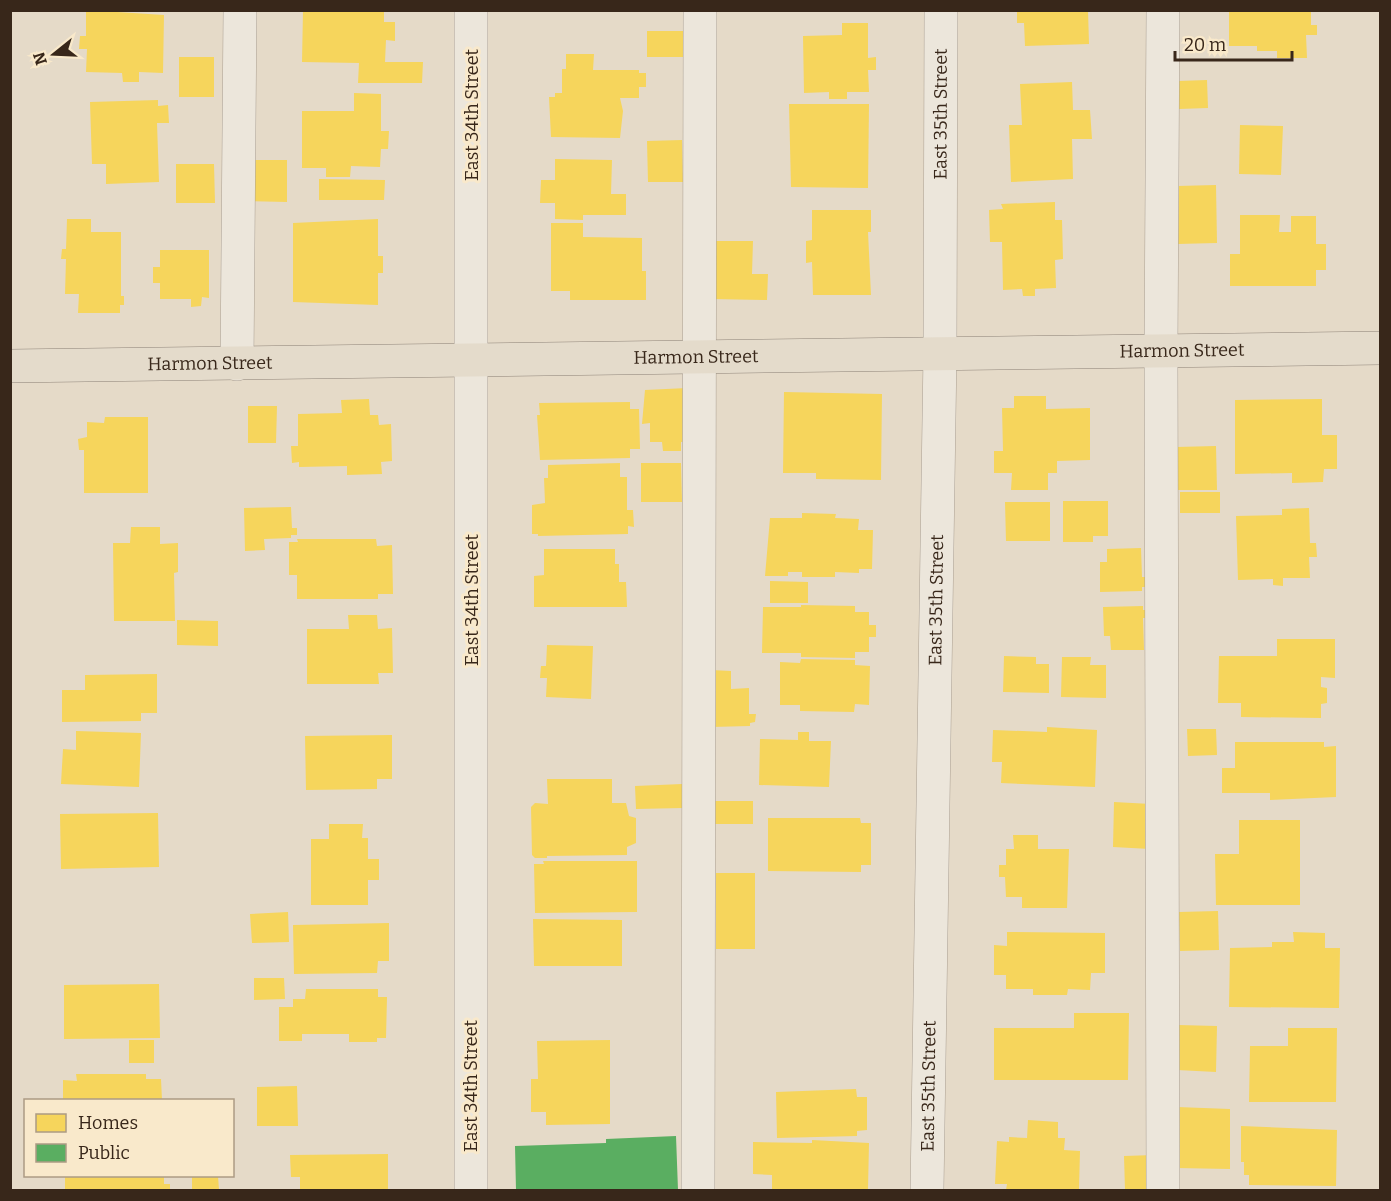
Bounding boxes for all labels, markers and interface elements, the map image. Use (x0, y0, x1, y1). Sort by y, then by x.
north arrow (24, 24, 84, 84)
scale bar (1175, 24, 1292, 62)
text: 20 m (1184, 34, 1226, 56)
street label: East 34th Street (461, 48, 483, 181)
street label: East 35th Street (930, 48, 952, 180)
text: N (29, 50, 51, 67)
street label: Harmon Street (1119, 339, 1245, 362)
street label: Harmon Street (633, 345, 759, 369)
street label: Harmon Street (147, 352, 273, 375)
street label: East 34th Street (461, 533, 483, 666)
street label: East 35th Street (924, 534, 948, 666)
street label: East 34th Street (460, 1019, 482, 1152)
street label: East 35th Street (917, 1020, 941, 1152)
legend (24, 1099, 234, 1177)
text: Homes (78, 1112, 138, 1134)
text: Public (78, 1142, 130, 1164)

